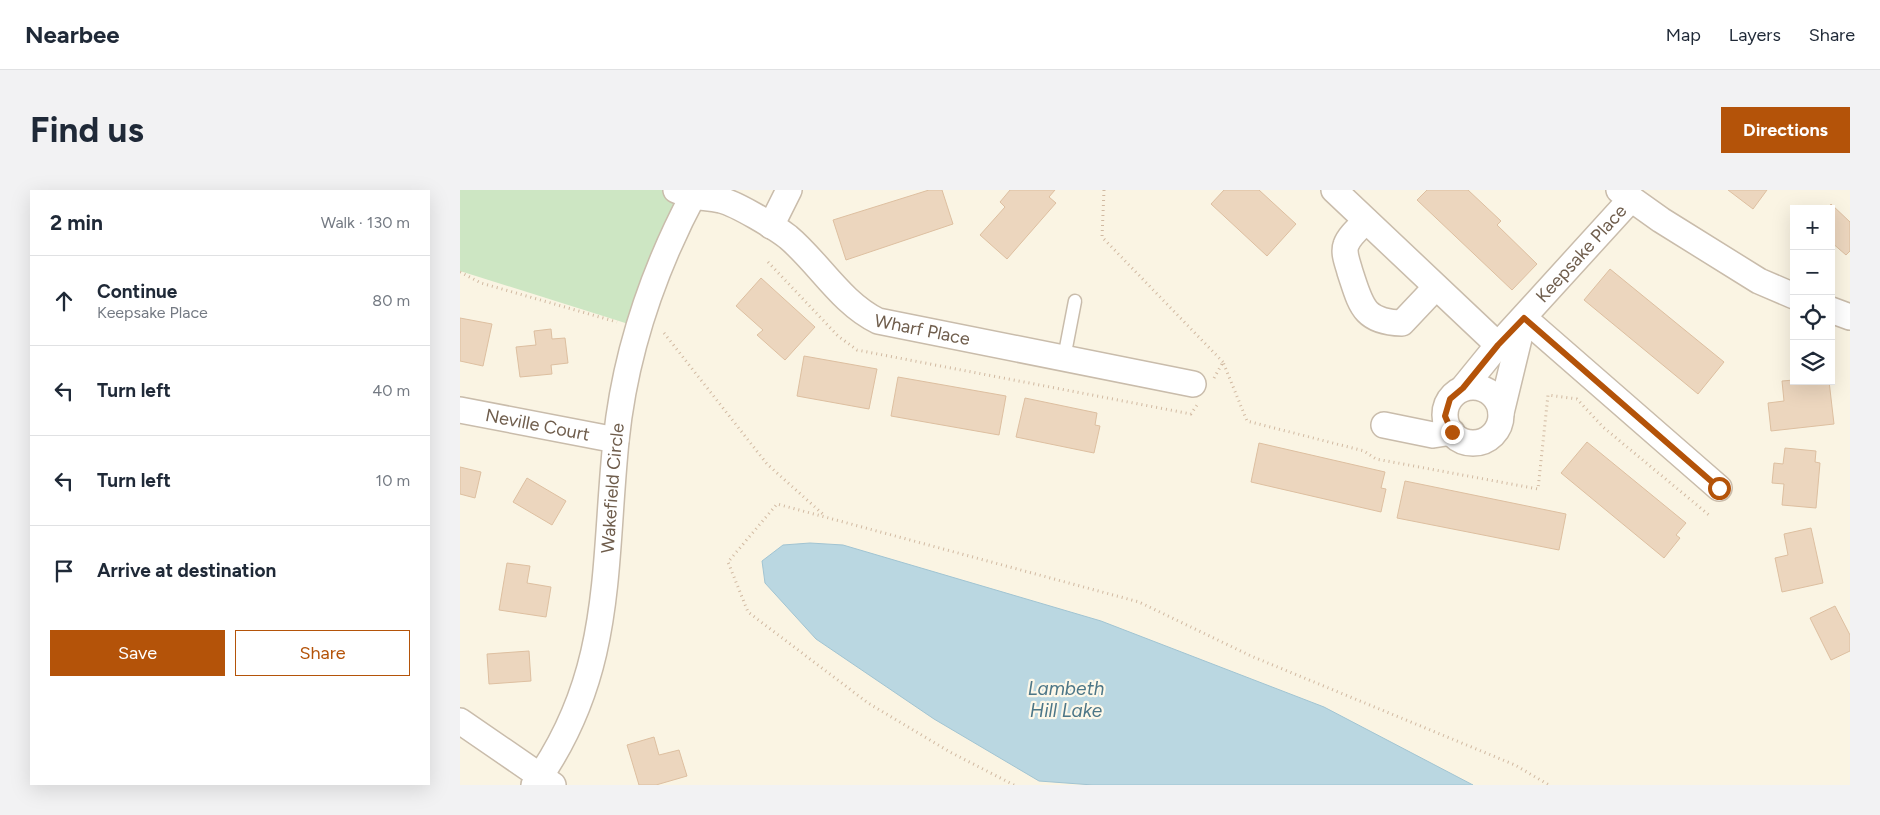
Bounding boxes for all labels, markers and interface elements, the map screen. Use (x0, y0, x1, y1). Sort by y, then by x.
text: Nearbee (25, 20, 120, 49)
text: Map (1666, 24, 1701, 46)
text: Layers (1729, 24, 1781, 46)
text: Share (1809, 24, 1855, 46)
button: Directions (1721, 107, 1850, 153)
text: Find us (30, 109, 144, 151)
street label: Keepsake Place (1531, 200, 1631, 307)
map controls (1790, 205, 1835, 385)
button: + (1790, 205, 1835, 250)
text: 2 min (50, 210, 103, 235)
text: Walk · 130 m (321, 213, 410, 232)
button: − (1790, 250, 1835, 295)
text: Continue (97, 280, 177, 303)
icon: ahead (50, 287, 78, 315)
text: 80 m (372, 291, 410, 310)
button: locate (1790, 295, 1835, 340)
text: Keepsake Place (97, 303, 208, 322)
street label: Wharf Place (873, 310, 972, 350)
button: layers (1790, 340, 1835, 385)
icon: left (50, 377, 78, 405)
text: Turn left (97, 379, 171, 402)
text: 40 m (372, 381, 410, 400)
street label: Neville Court (484, 404, 592, 446)
street label: Wakefield Circle (597, 421, 629, 554)
route end (1441, 421, 1464, 444)
icon: left (50, 467, 78, 495)
text: Turn left (97, 469, 171, 492)
text: 10 m (376, 471, 410, 490)
route start (1708, 477, 1731, 500)
icon: arrive (50, 557, 78, 585)
text: Arrive at destination (97, 559, 276, 582)
button: Save (50, 630, 225, 676)
button: Share (235, 630, 410, 676)
water label: Lambeth Hill Lake (1028, 677, 1105, 722)

